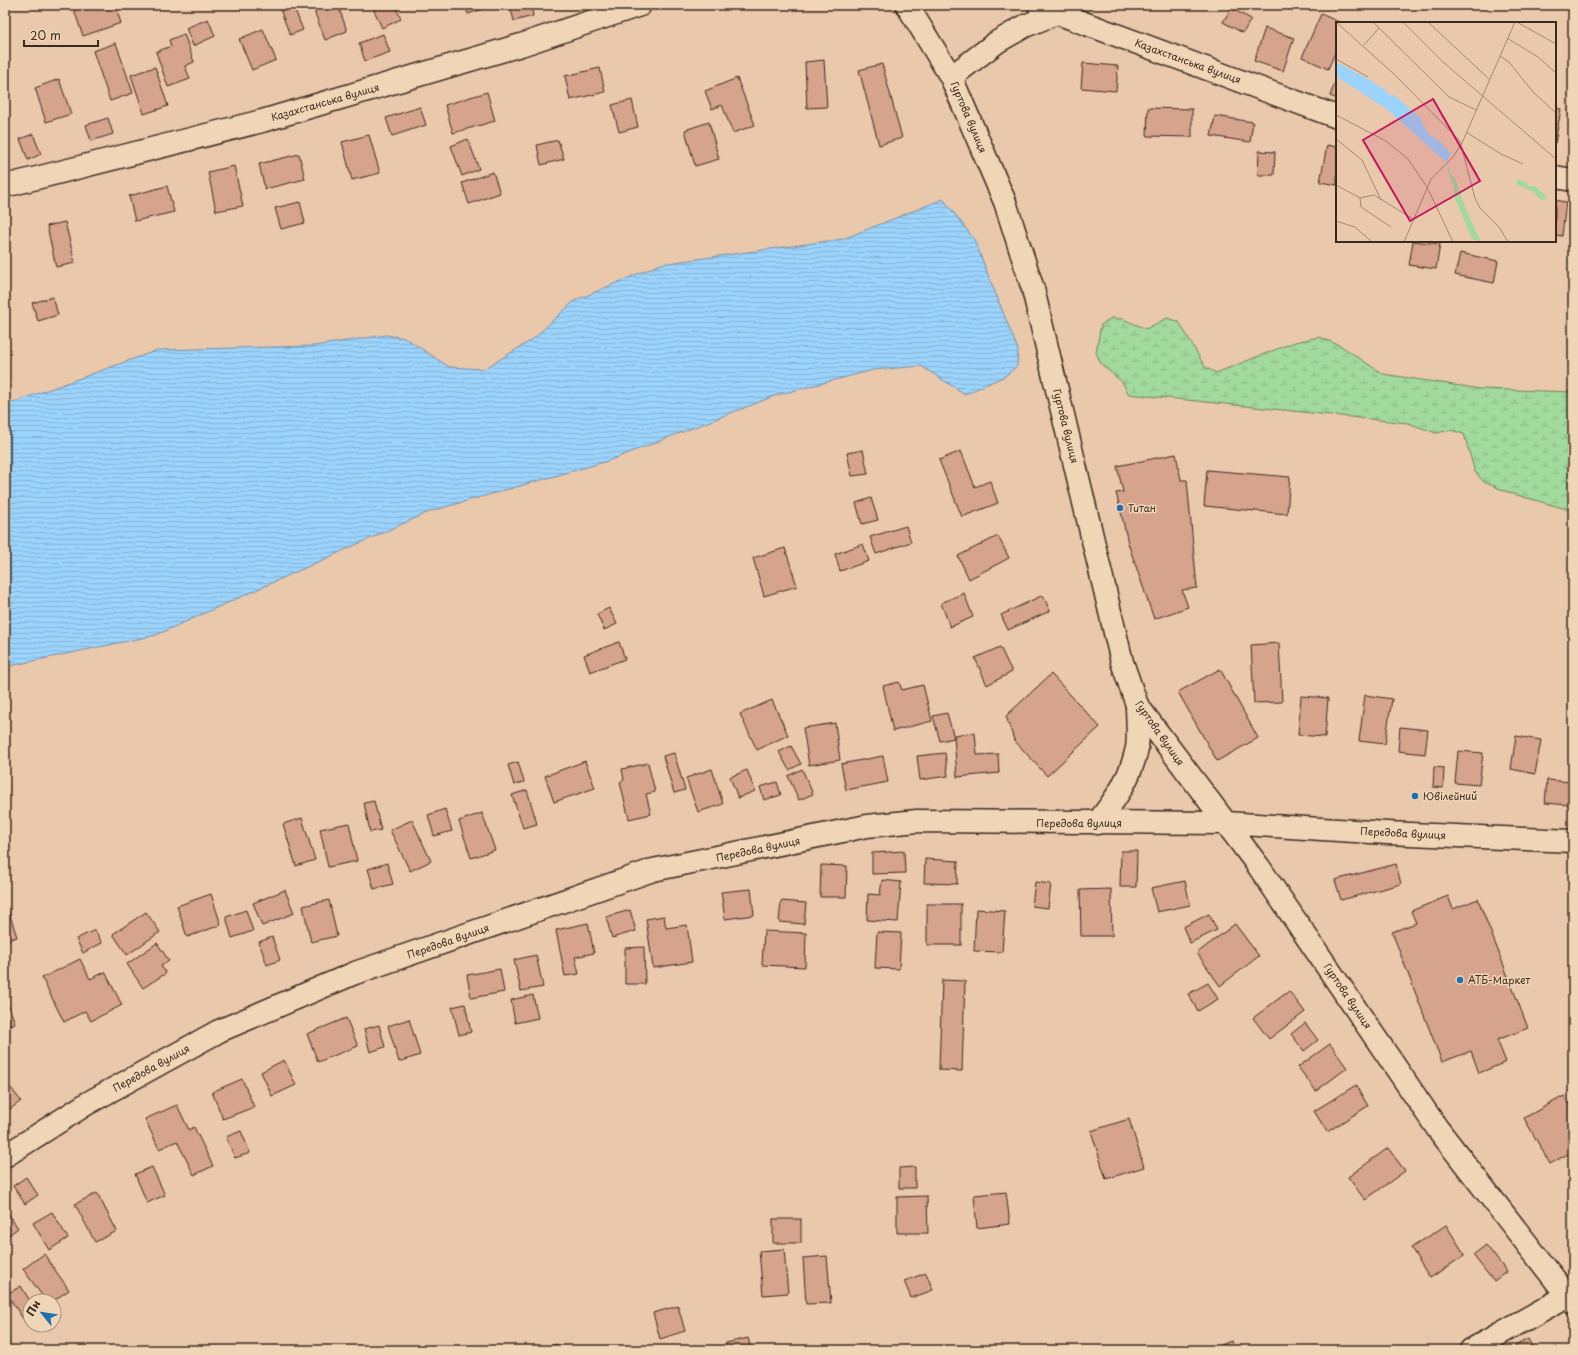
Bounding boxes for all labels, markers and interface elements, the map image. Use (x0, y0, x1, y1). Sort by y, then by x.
scale bar (24, 22, 98, 48)
inset map (1336, 22, 1556, 242)
text: 20 m (30, 26, 61, 44)
street label: Казахстанська вулиця (1133, 34, 1243, 87)
street label: Казахстанська вулиця (269, 79, 381, 124)
street label: Гуртова вулиця (948, 79, 991, 155)
street label: Гуртова вулиця (1050, 387, 1083, 465)
place label: Титан (1128, 500, 1156, 515)
marker: Титан (1115, 503, 1125, 513)
street label: Гуртова вулиця (1132, 697, 1188, 768)
place label: Ювілейний (1423, 788, 1477, 803)
marker: Ювілейний (1410, 791, 1420, 801)
street label: Передова вулиця (1036, 815, 1122, 830)
street label: Передова вулиця (1360, 823, 1446, 842)
street label: Передова вулиця (714, 832, 801, 865)
street label: Передова вулиця (405, 919, 491, 962)
street label: Гуртова вулиця (1321, 960, 1376, 1032)
place label: АТБ-Маркет (1468, 972, 1531, 987)
marker: АТБ-Маркет (1455, 975, 1465, 985)
street label: Передова вулиця (110, 1040, 192, 1095)
north arrow (22, 1293, 62, 1333)
text: Пн (22, 1297, 44, 1319)

